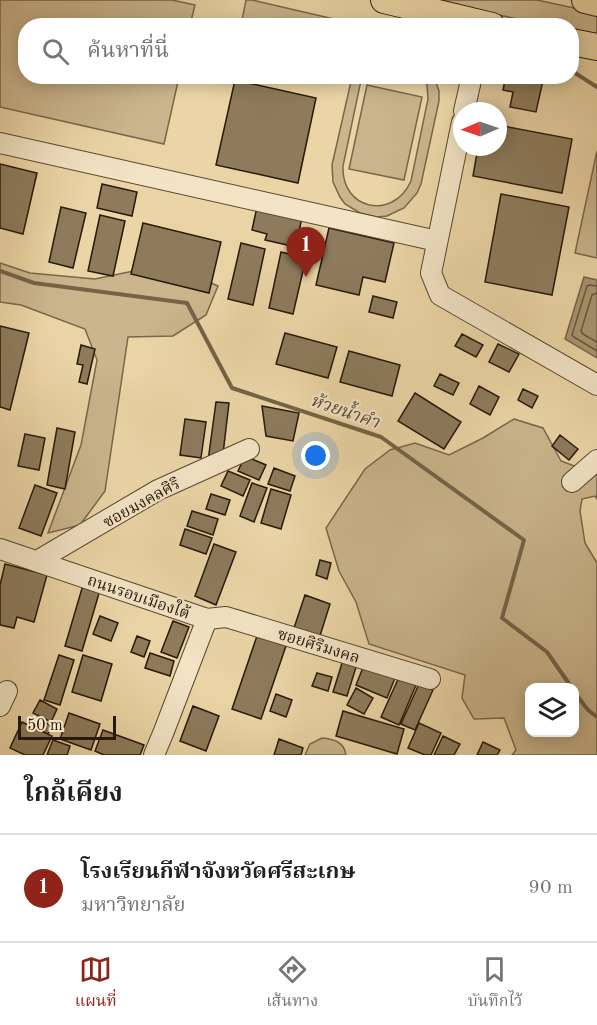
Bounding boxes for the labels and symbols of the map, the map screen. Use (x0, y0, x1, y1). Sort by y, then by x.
north arrow (453, 102, 507, 156)
pin: 1 (286, 228, 326, 277)
water label: ห้วยน้ำคำ (308, 386, 384, 432)
your location (301, 441, 330, 470)
street label: ซอยมงคลศิริ (100, 475, 183, 531)
street label: ถนนรอบเมืองใต้ (85, 569, 193, 623)
street label: ซอยศิริมงคล (275, 626, 362, 667)
scale bar (18, 713, 116, 740)

